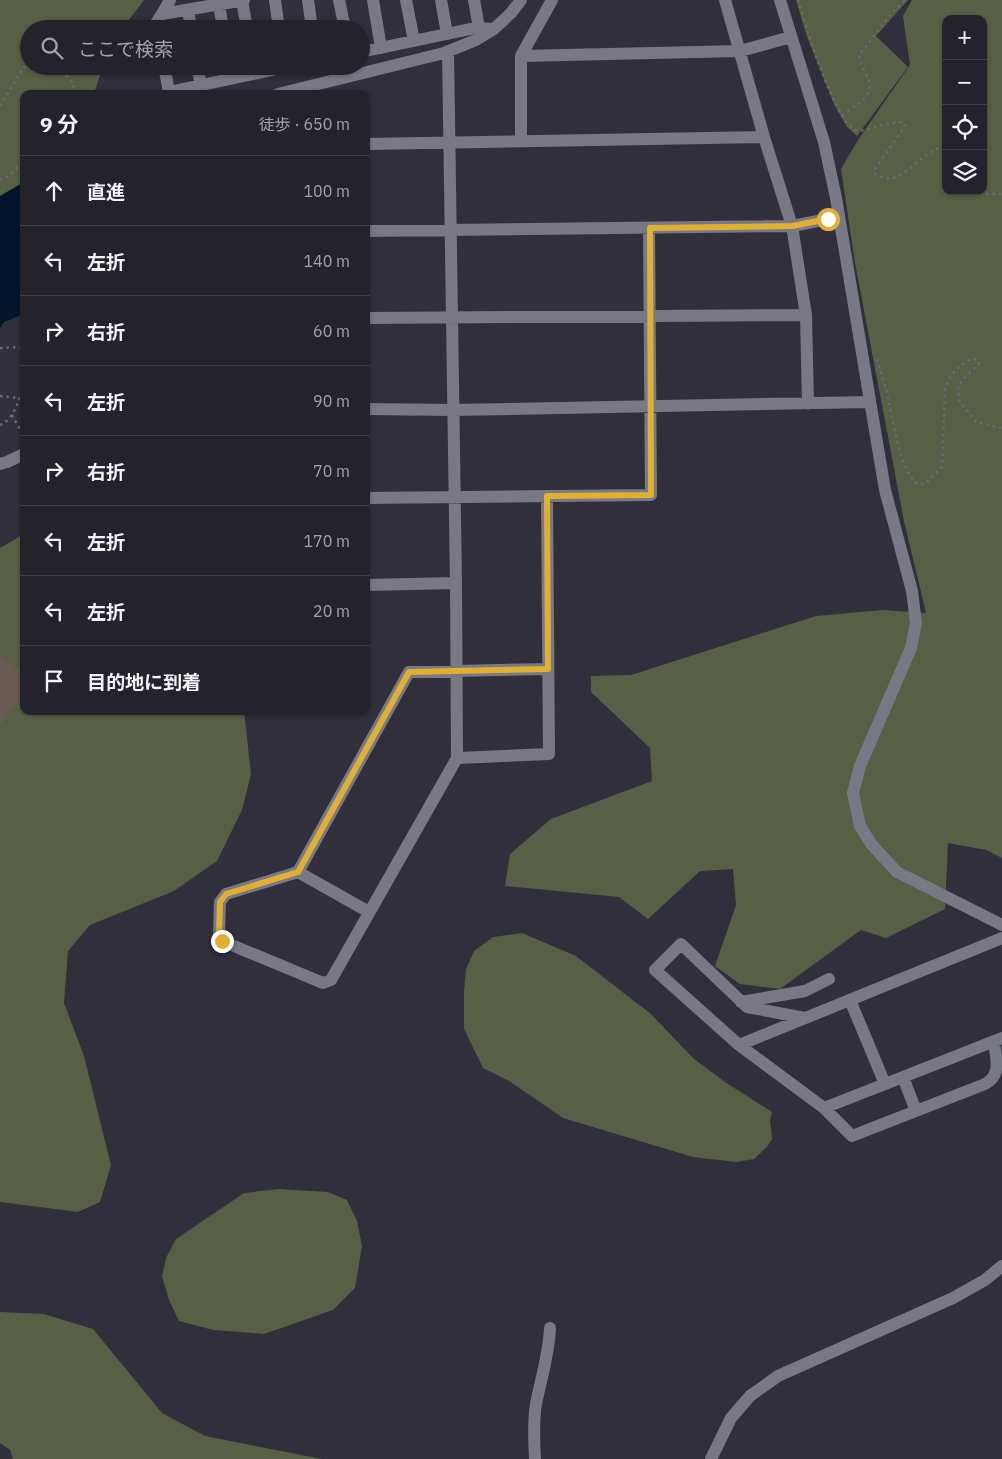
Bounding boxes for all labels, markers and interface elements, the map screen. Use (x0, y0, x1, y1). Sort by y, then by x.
map controls (942, 15, 987, 195)
button: + (942, 15, 987, 60)
search box (20, 20, 370, 75)
icon: search (38, 34, 66, 62)
text: ここで検索 (78, 37, 173, 61)
button: − (942, 60, 987, 105)
button: locate (942, 105, 987, 150)
text: 9 分 (40, 110, 79, 138)
text: 徒歩 · 650 m (259, 114, 350, 134)
button: layers (942, 150, 987, 195)
icon: ahead (40, 177, 68, 205)
text: 直進 (87, 180, 125, 204)
text: 100 m (303, 181, 350, 201)
route start (817, 208, 840, 231)
icon: left (40, 247, 68, 275)
text: 左折 (87, 250, 125, 274)
text: 140 m (303, 251, 350, 271)
icon: right (40, 317, 68, 345)
text: 右折 (87, 320, 125, 344)
text: 60 m (313, 321, 350, 341)
icon: left (40, 387, 68, 415)
text: 左折 (87, 390, 125, 414)
text: 90 m (313, 391, 350, 411)
icon: right (40, 457, 68, 485)
text: 右折 (87, 460, 125, 484)
text: 70 m (313, 461, 350, 481)
icon: left (40, 527, 68, 555)
text: 左折 (87, 530, 125, 554)
text: 170 m (303, 531, 350, 551)
icon: left (40, 597, 68, 625)
text: 左折 (87, 600, 125, 624)
text: 20 m (313, 601, 350, 621)
icon: arrive (40, 667, 68, 695)
text: 目的地に到着 (87, 670, 201, 694)
route end (211, 930, 234, 953)

